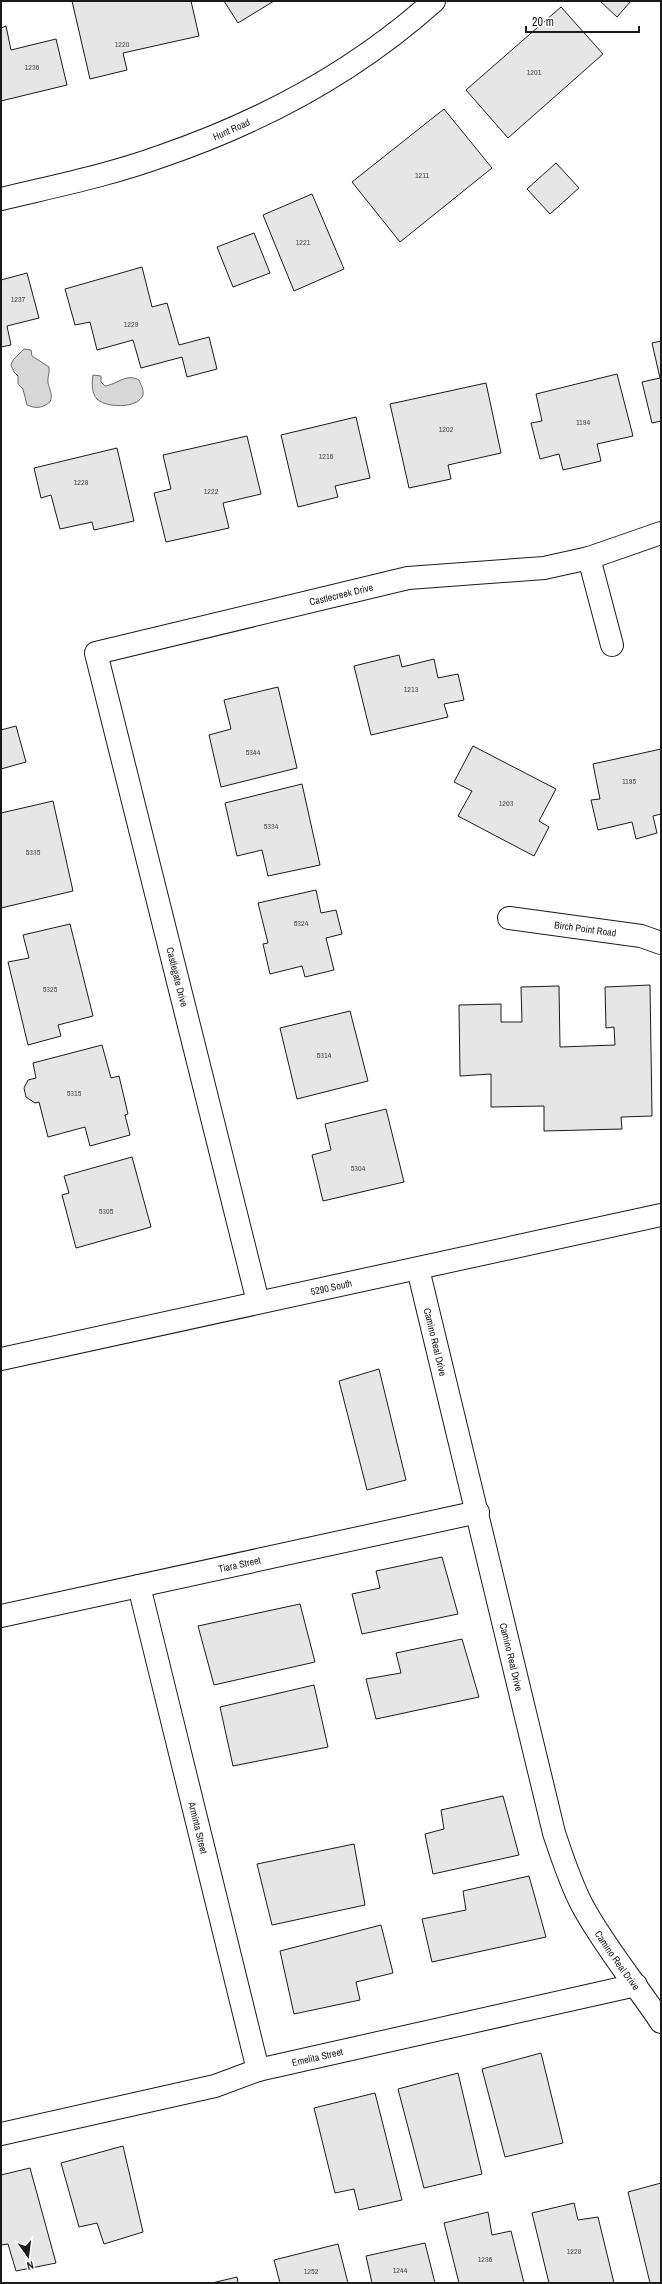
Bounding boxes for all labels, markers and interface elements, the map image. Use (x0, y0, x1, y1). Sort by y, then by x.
scale bar (526, 8, 639, 34)
text: 20 m (532, 14, 554, 30)
house number: 1220 (115, 39, 130, 49)
house number: 1236 (25, 62, 40, 72)
house number: 1201 (527, 67, 542, 77)
street label: Hunt Road (211, 115, 252, 143)
house number: 1211 (415, 170, 429, 180)
house number: 1221 (296, 237, 311, 247)
house number: 1237 (11, 294, 26, 304)
house number: 1229 (124, 319, 139, 329)
house number: 1194 (576, 417, 590, 427)
house number: 1202 (439, 424, 454, 434)
house number: 1216 (319, 451, 334, 461)
house number: 1228 (74, 477, 89, 487)
house number: 1222 (204, 486, 219, 496)
street label: Castlecreek Drive (308, 580, 375, 608)
house number: 1213 (404, 684, 419, 694)
house number: 5344 (246, 747, 261, 757)
house number: 1195 (622, 776, 636, 786)
house number: 1203 (499, 798, 514, 808)
house number: 5334 (264, 821, 279, 831)
house number: 5335 (26, 847, 41, 857)
house number: 5324 (294, 918, 309, 928)
street label: Birch Point Road (553, 918, 617, 939)
street label: Castlegate Drive (163, 946, 191, 1009)
house number: 5325 (43, 984, 58, 994)
house number: 5314 (317, 1050, 332, 1060)
house number: 5315 (67, 1088, 82, 1098)
house number: 5304 (351, 1163, 366, 1173)
house number: 5305 (99, 1206, 114, 1216)
street label: 5290 South (309, 1276, 353, 1298)
street label: Camino Real Drive (421, 1306, 450, 1378)
street label: Tiara Street (217, 1553, 263, 1575)
street label: Camino Real Drive (497, 1621, 526, 1693)
street label: Arminta Street (186, 1800, 211, 1856)
street label: Camino Real Drive (592, 1928, 643, 1993)
street label: Emelita Street (291, 2044, 345, 2069)
north arrow (8, 2236, 48, 2276)
house number: 1228 (567, 2246, 582, 2256)
house number: 1236 (478, 2254, 493, 2264)
text: N (26, 2258, 35, 2273)
house number: 1244 (393, 2265, 408, 2275)
house number: 1252 (304, 2266, 319, 2276)

